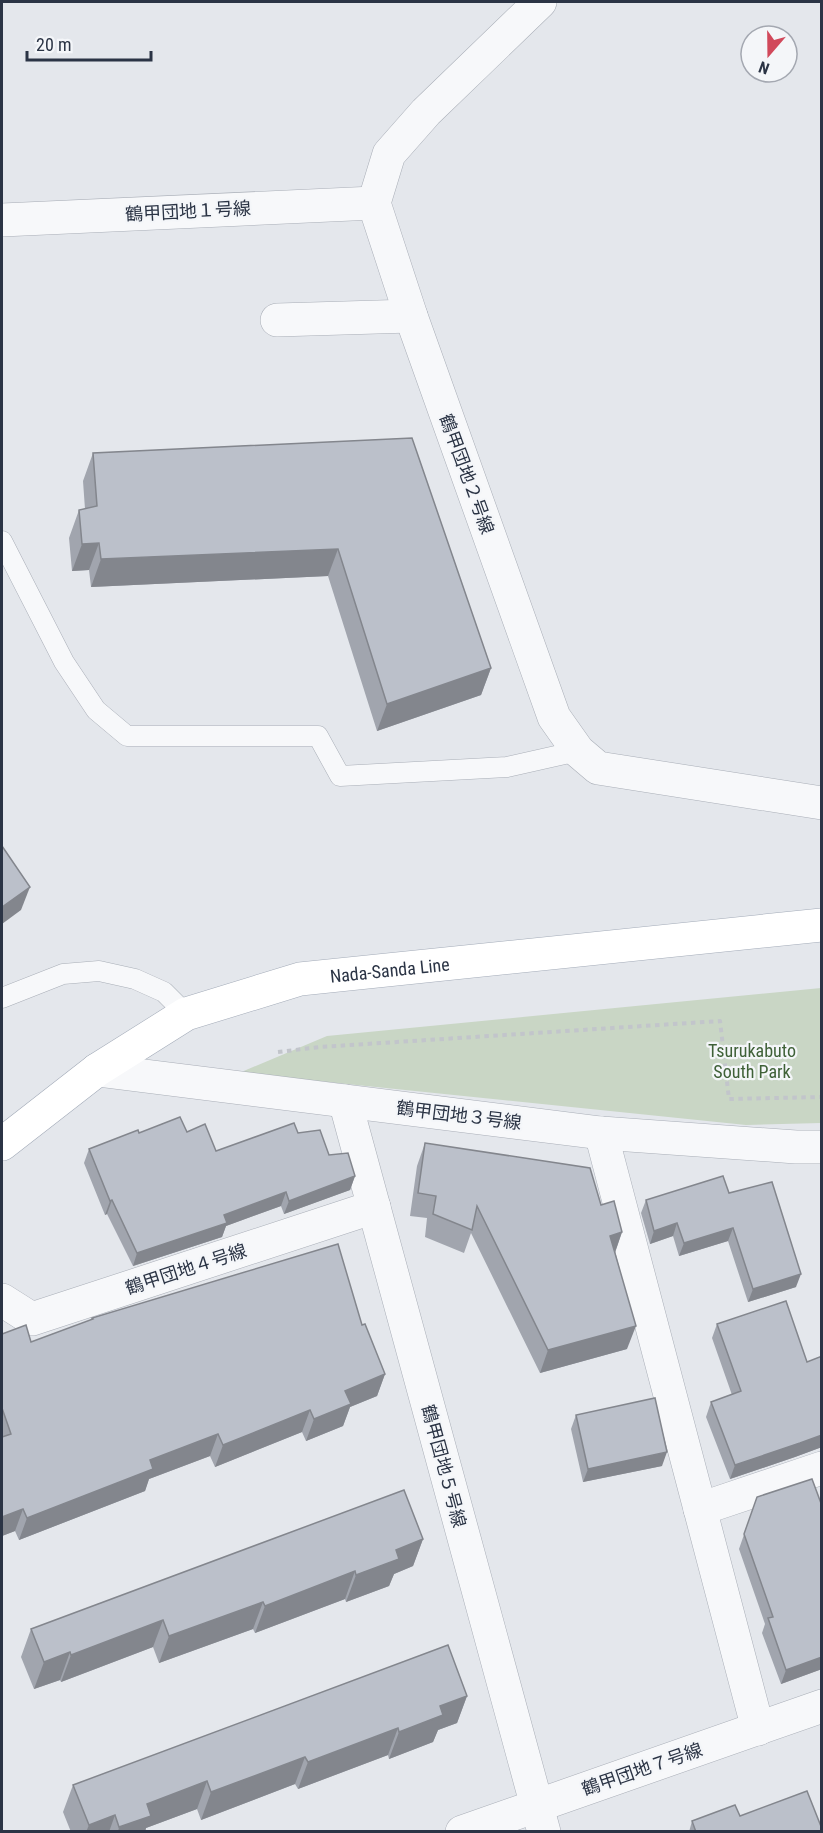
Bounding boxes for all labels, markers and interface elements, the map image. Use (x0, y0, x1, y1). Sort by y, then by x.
scale bar (27, 24, 152, 62)
north arrow (739, 24, 799, 84)
text: 20 m (36, 34, 71, 55)
text: N (756, 57, 772, 78)
street label: 鶴甲団地１号線 (125, 197, 251, 225)
street label: 鶴甲団地２号線 (436, 411, 498, 537)
street label: Nada-Sanda Line (329, 953, 450, 986)
park label: Tsurukabuto South Park (708, 1040, 796, 1082)
street label: 鶴甲団地３号線 (395, 1097, 523, 1133)
street label: 鶴甲団地４号線 (123, 1240, 249, 1298)
street label: 鶴甲団地５号線 (418, 1402, 470, 1530)
street label: 鶴甲団地７号線 (579, 1739, 705, 1799)

